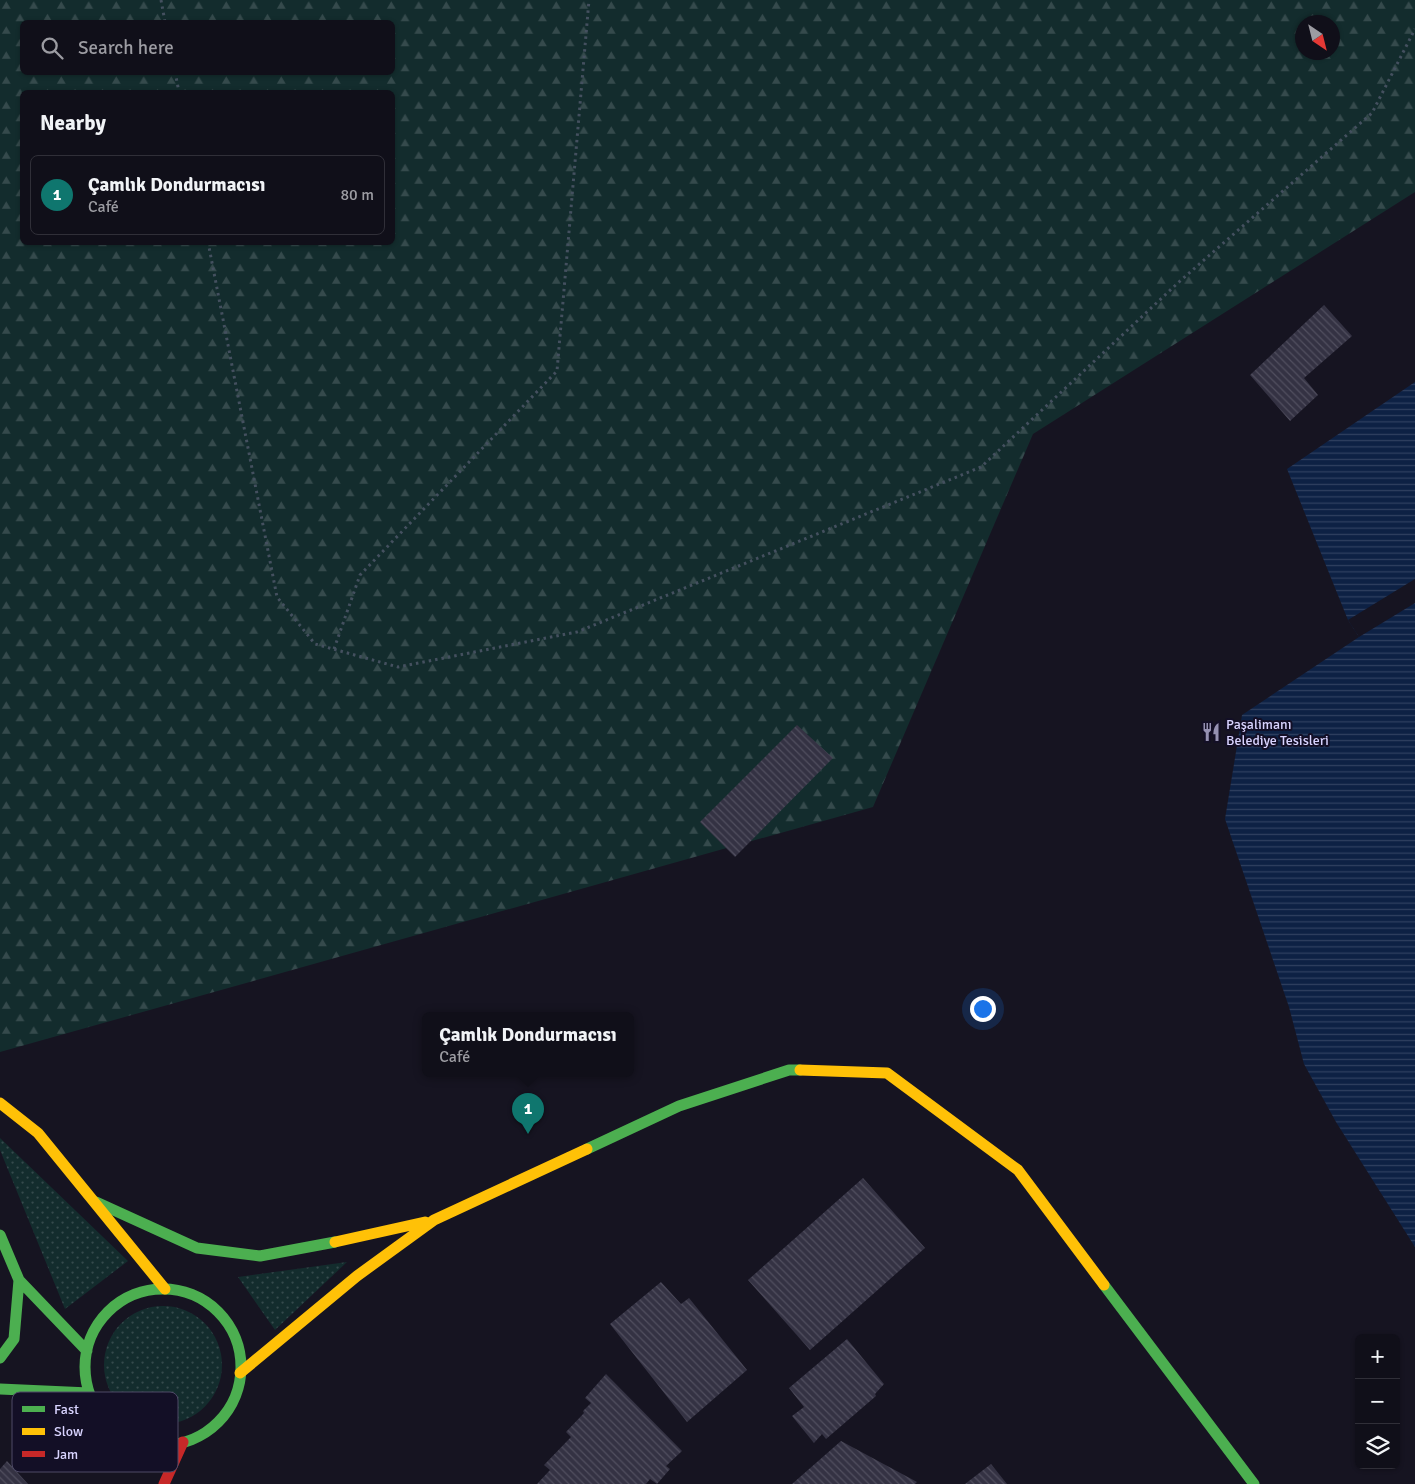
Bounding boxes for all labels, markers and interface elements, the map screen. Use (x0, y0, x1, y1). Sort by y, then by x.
north arrow (1295, 15, 1340, 60)
search box (20, 20, 395, 75)
icon: search (38, 34, 66, 62)
text: Search here (78, 36, 174, 60)
text: Nearby (40, 110, 106, 136)
text: Çamlık Dondurmacısı (88, 173, 265, 197)
text: 1 (53, 185, 61, 205)
text: 80 m (340, 185, 374, 205)
text: Café (88, 197, 119, 217)
place label: Paşalimanı Belediye Tesisleri (1226, 716, 1329, 749)
restaurant icon: Paşalimanı Belediye Tesisleri (1200, 721, 1222, 743)
your location (970, 996, 996, 1022)
popup (422, 1012, 634, 1077)
text: Çamlık Dondurmacısı (439, 1023, 617, 1047)
text: Café (439, 1047, 470, 1067)
pin: 1 (512, 1093, 544, 1134)
map controls (1355, 1334, 1400, 1469)
button: + (1355, 1334, 1400, 1379)
button: − (1355, 1379, 1400, 1424)
legend (12, 1392, 178, 1472)
text: Fast (54, 1401, 79, 1418)
text: Slow (54, 1423, 83, 1440)
button: layers (1355, 1424, 1400, 1469)
text: Jam (54, 1446, 78, 1463)

